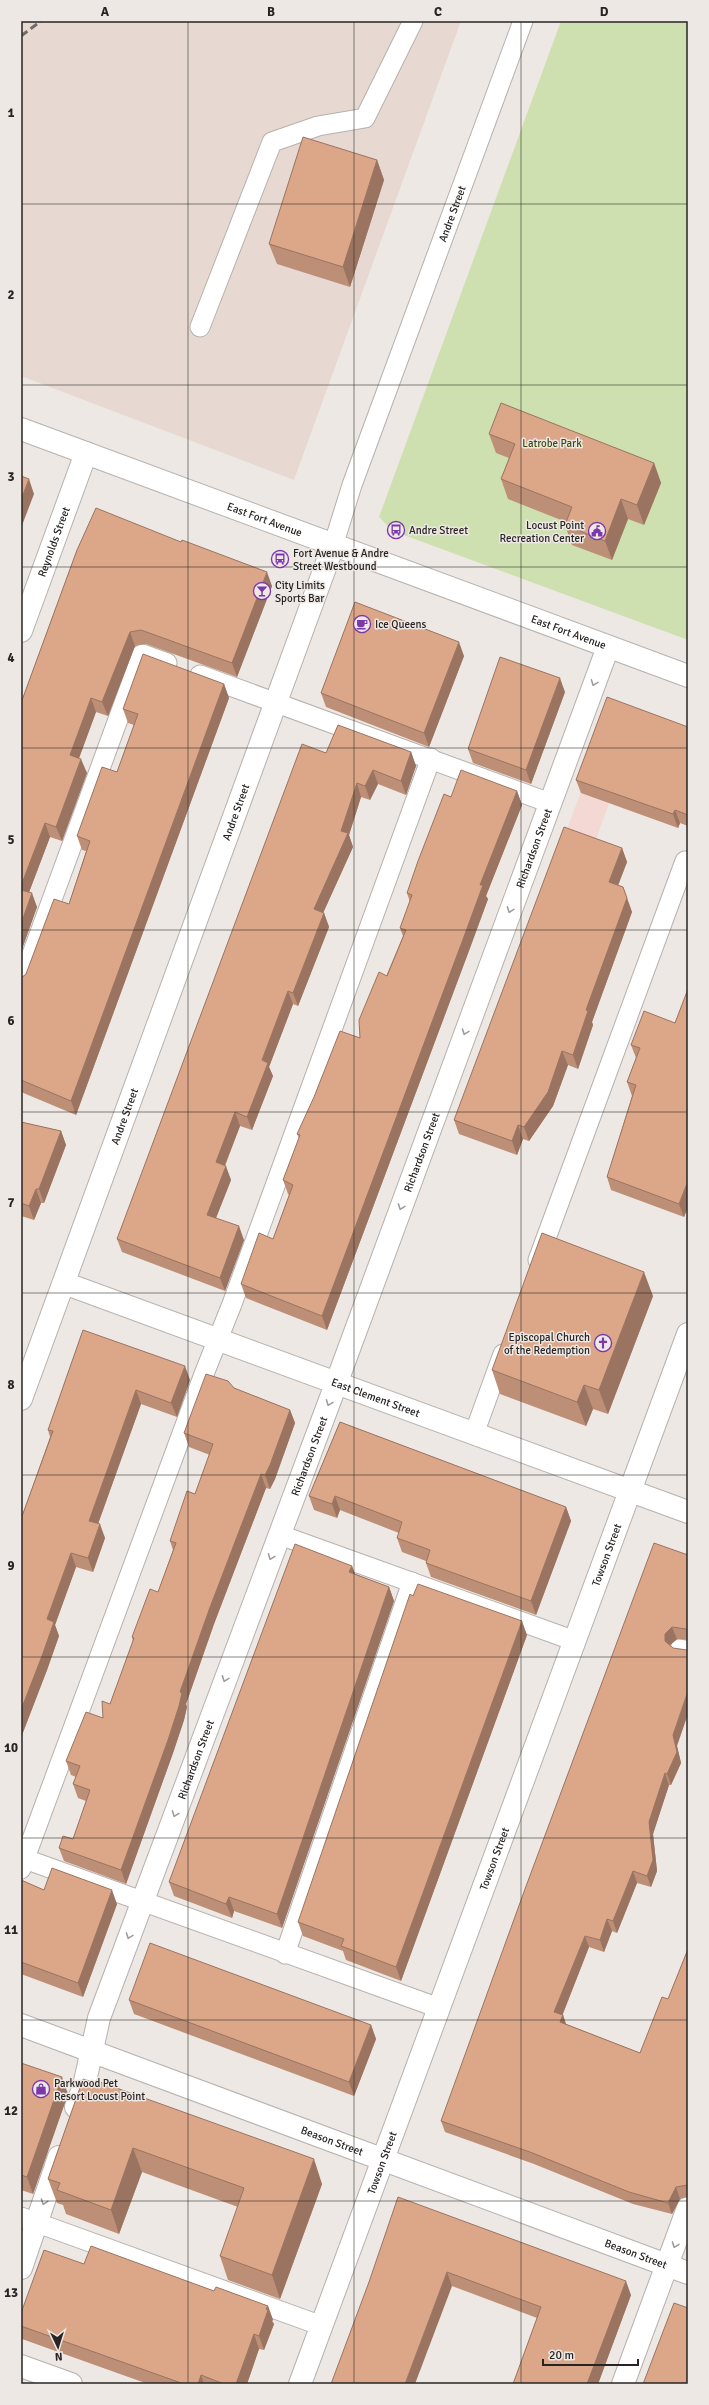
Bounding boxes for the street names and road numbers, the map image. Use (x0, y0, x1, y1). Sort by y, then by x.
street label: Andre Street (436, 184, 468, 244)
street label: East Fort Avenue (225, 499, 304, 539)
street label: Reynolds Street (35, 505, 72, 579)
street label: East Fort Avenue (529, 612, 608, 652)
street label: Andre Street (219, 782, 252, 842)
street label: Richardson Street (513, 807, 554, 890)
street label: Andre Street (108, 1086, 141, 1146)
street label: Richardson Street (401, 1111, 442, 1194)
street label: East Clement Street (330, 1375, 422, 1420)
street label: Richardson Street (288, 1414, 330, 1498)
street label: Towson Street (589, 1522, 624, 1588)
street label: Richardson Street (175, 1718, 216, 1801)
street label: Towson Street (477, 1825, 512, 1892)
street label: Beason Street (299, 2123, 365, 2158)
street label: Towson Street (364, 2129, 399, 2196)
street label: Beason Street (603, 2236, 669, 2271)

